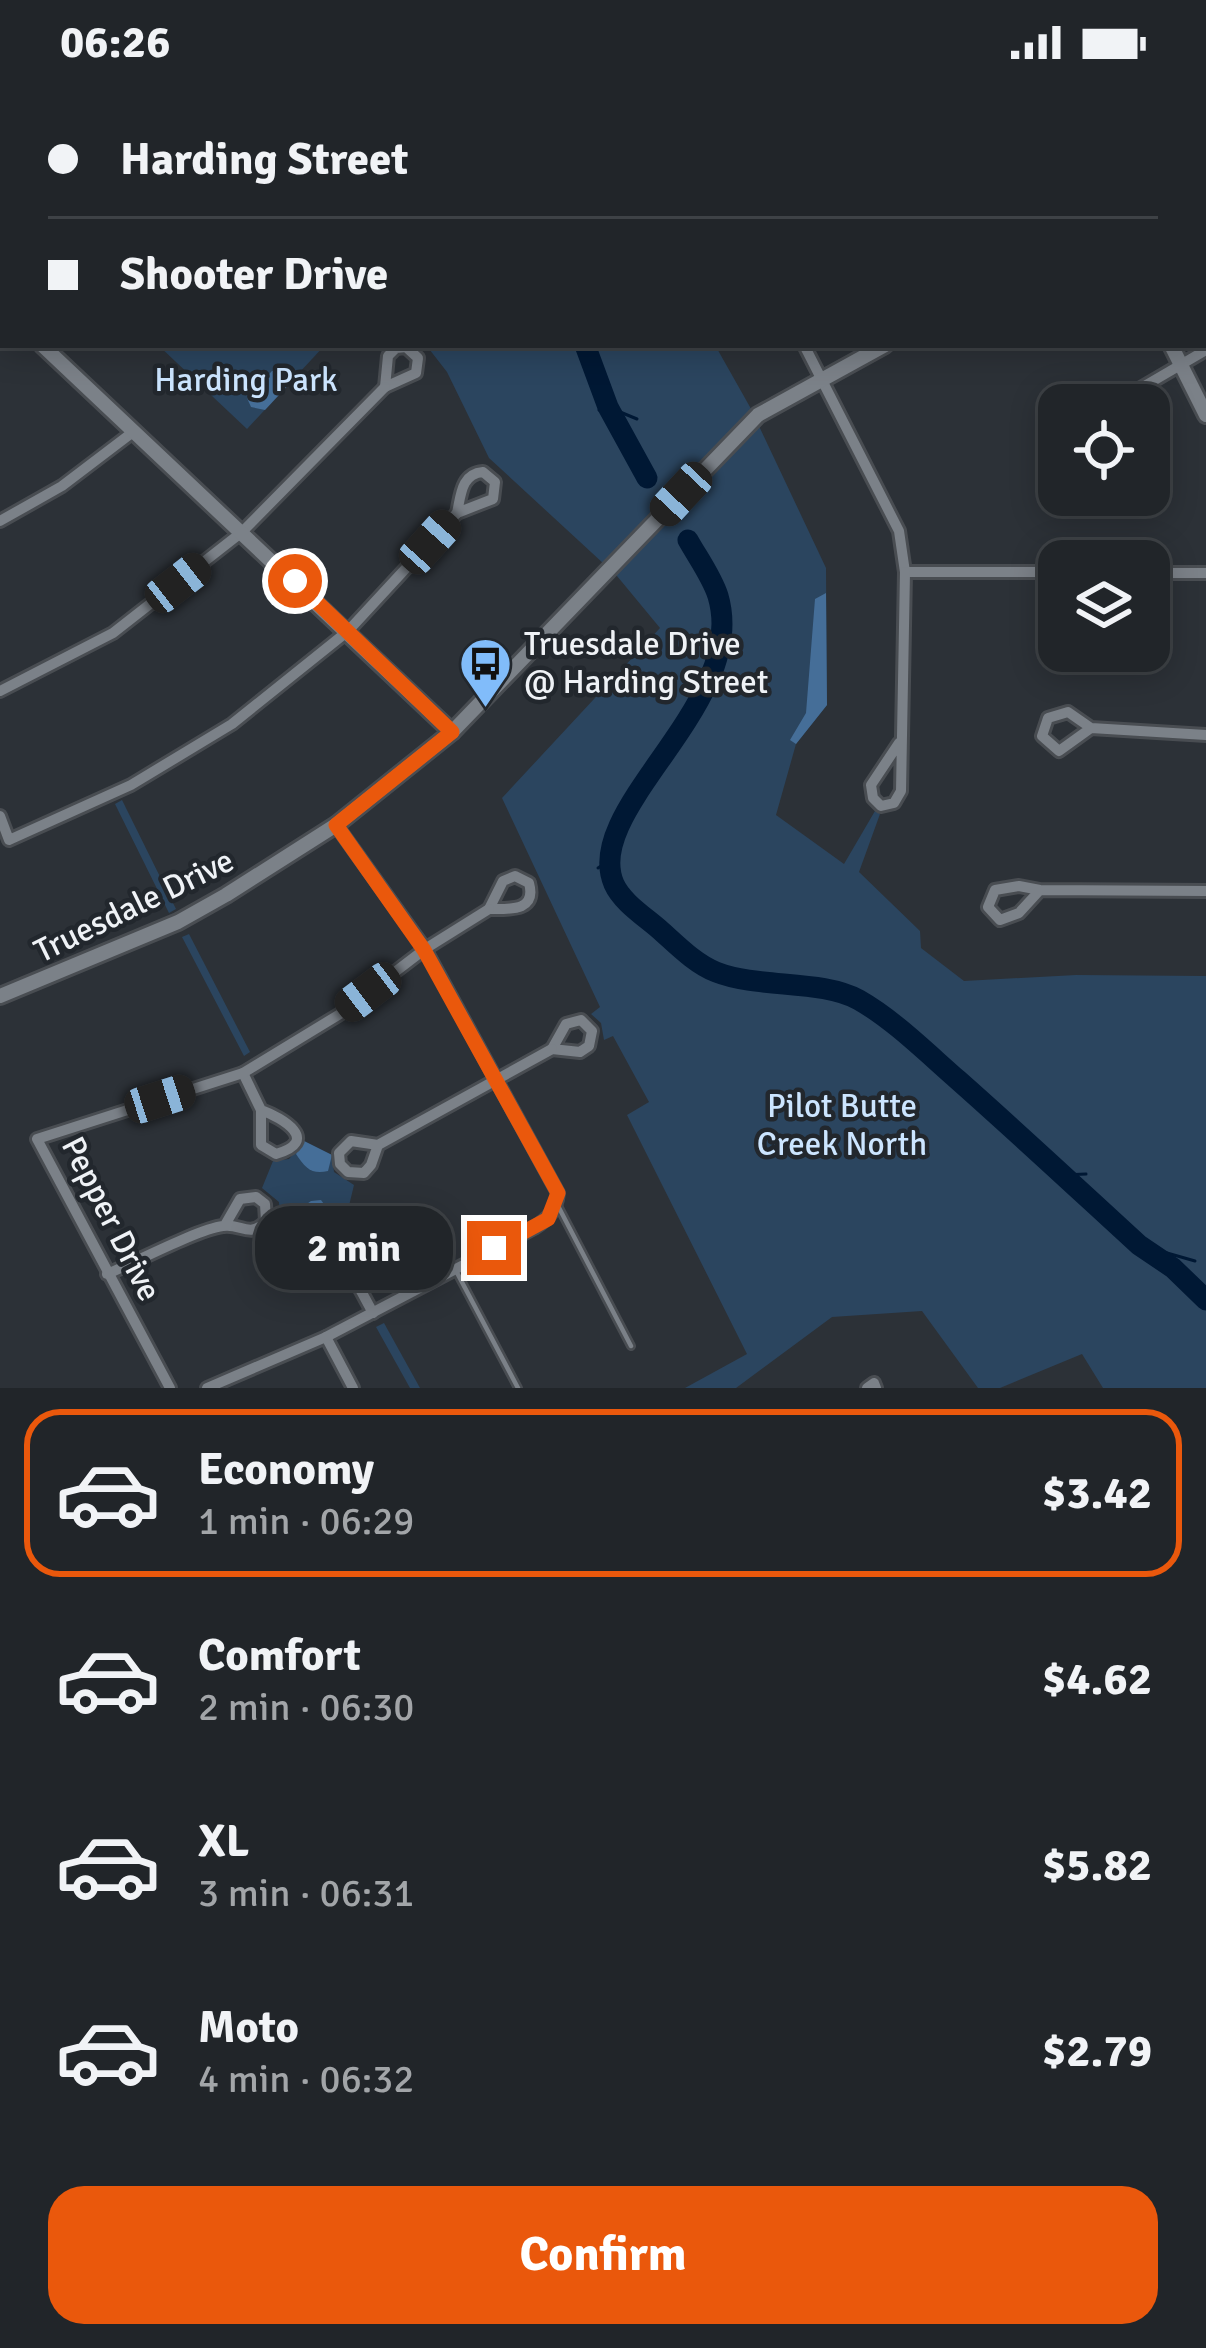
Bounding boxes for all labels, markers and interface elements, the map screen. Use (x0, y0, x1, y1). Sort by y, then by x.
text: 06:26 (60, 15, 170, 70)
text: Harding Street (120, 132, 408, 187)
text: Shooter Drive (120, 247, 388, 302)
park label: Harding Park (154, 360, 338, 401)
map controls (1038, 384, 1170, 672)
button: locate (1038, 384, 1170, 516)
car (643, 455, 719, 533)
car (393, 503, 467, 581)
button: layers (1038, 540, 1170, 672)
car (139, 547, 217, 619)
route start (268, 554, 322, 608)
place label: Truesdale Drive @ Harding Street (524, 624, 768, 703)
bus stop icon: Truesdale Drive @ Harding Street (457, 635, 513, 709)
street label: Truesdale Drive (28, 840, 240, 972)
car (328, 956, 408, 1028)
car (120, 1071, 200, 1127)
park label: Pilot Butte Creek North (757, 1086, 927, 1165)
street label: Pepper Drive (52, 1130, 170, 1308)
callout: 2 min (254, 1206, 452, 1290)
route end (467, 1221, 521, 1275)
text: 2 min (307, 1224, 401, 1272)
icon: car (54, 1439, 162, 1547)
text: Economy (198, 1442, 374, 1497)
text: $3.42 (1042, 1466, 1152, 1521)
text: 1 min · 06:29 (198, 1497, 414, 1545)
icon: car (54, 1625, 162, 1733)
text: Comfort (198, 1628, 361, 1683)
text: $4.62 (1042, 1652, 1152, 1707)
text: 2 min · 06:30 (198, 1683, 414, 1731)
icon: car (54, 1811, 162, 1919)
text: XL (198, 1814, 249, 1869)
text: $5.82 (1042, 1838, 1152, 1893)
text: 3 min · 06:31 (198, 1869, 414, 1917)
icon: car (54, 1997, 162, 2105)
text: Moto (198, 2000, 299, 2055)
text: $2.79 (1042, 2024, 1152, 2079)
text: 4 min · 06:32 (198, 2055, 414, 2103)
button: Confirm (48, 2186, 1158, 2324)

